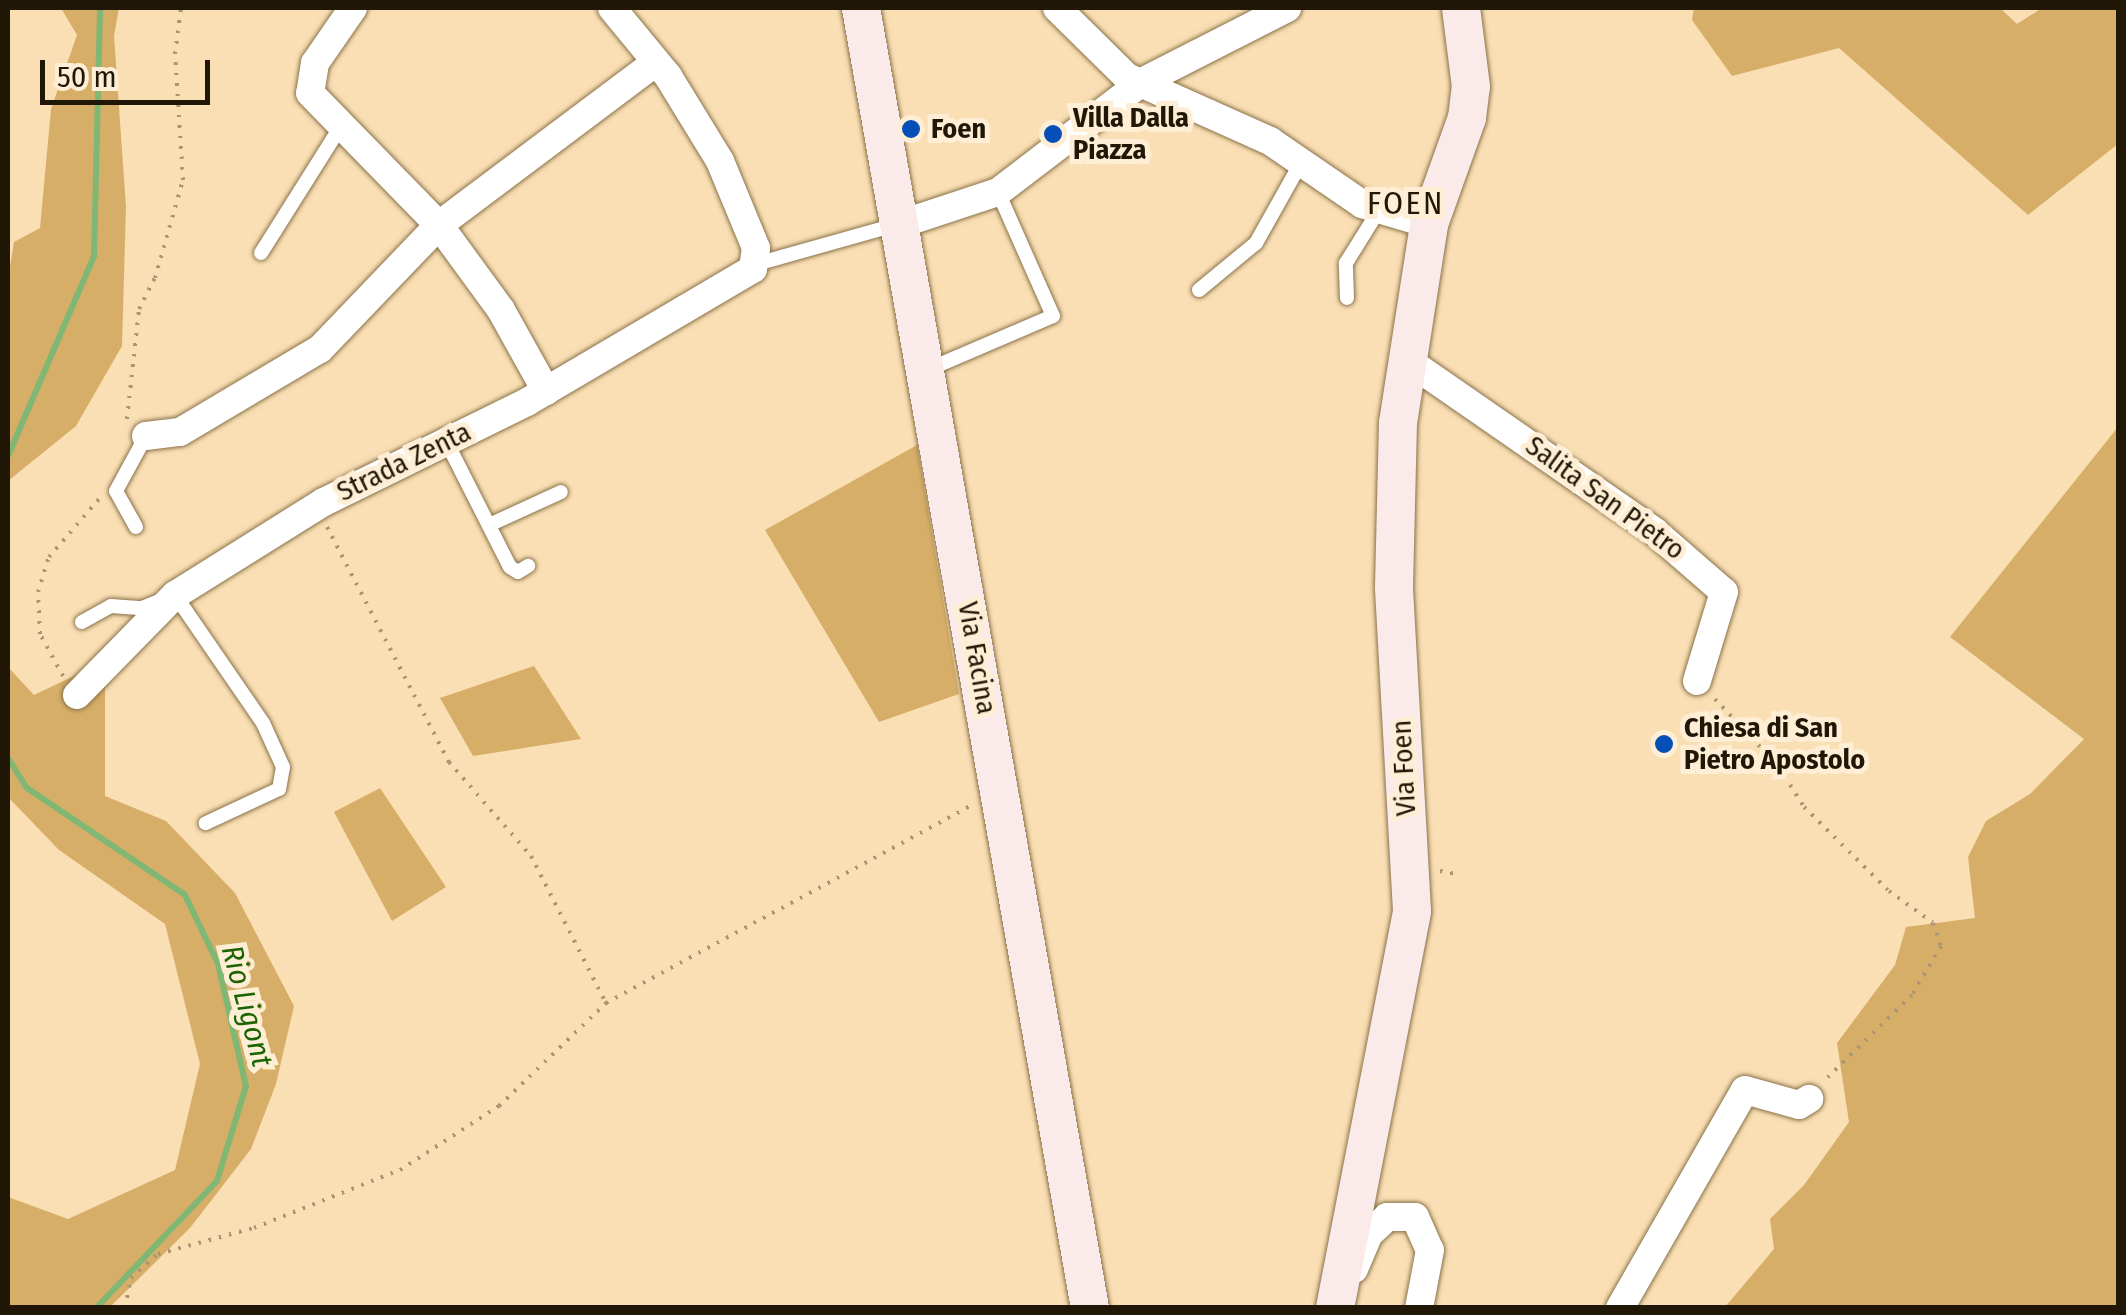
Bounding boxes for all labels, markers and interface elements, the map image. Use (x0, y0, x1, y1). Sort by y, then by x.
scale bar (45, 40, 215, 102)
text: 50 m (57, 59, 117, 95)
place label: Villa Dalla Piazza (1073, 101, 1189, 167)
place label: Foen (931, 112, 986, 146)
marker: Foen (900, 118, 922, 140)
marker: Villa Dalla Piazza (1042, 123, 1064, 145)
district label: FOEN (1367, 184, 1445, 222)
street label: Strada Zenta (332, 415, 476, 509)
street label: Salita San Pietro (1519, 429, 1691, 567)
street label: Via Facina (951, 599, 1003, 717)
place label: Chiesa di San Pietro Apostolo (1684, 711, 1865, 777)
street label: Via Foen (1385, 719, 1423, 817)
marker: Chiesa di San Pietro Apostolo (1653, 733, 1675, 755)
water label: Rio Ligont (214, 941, 280, 1071)

